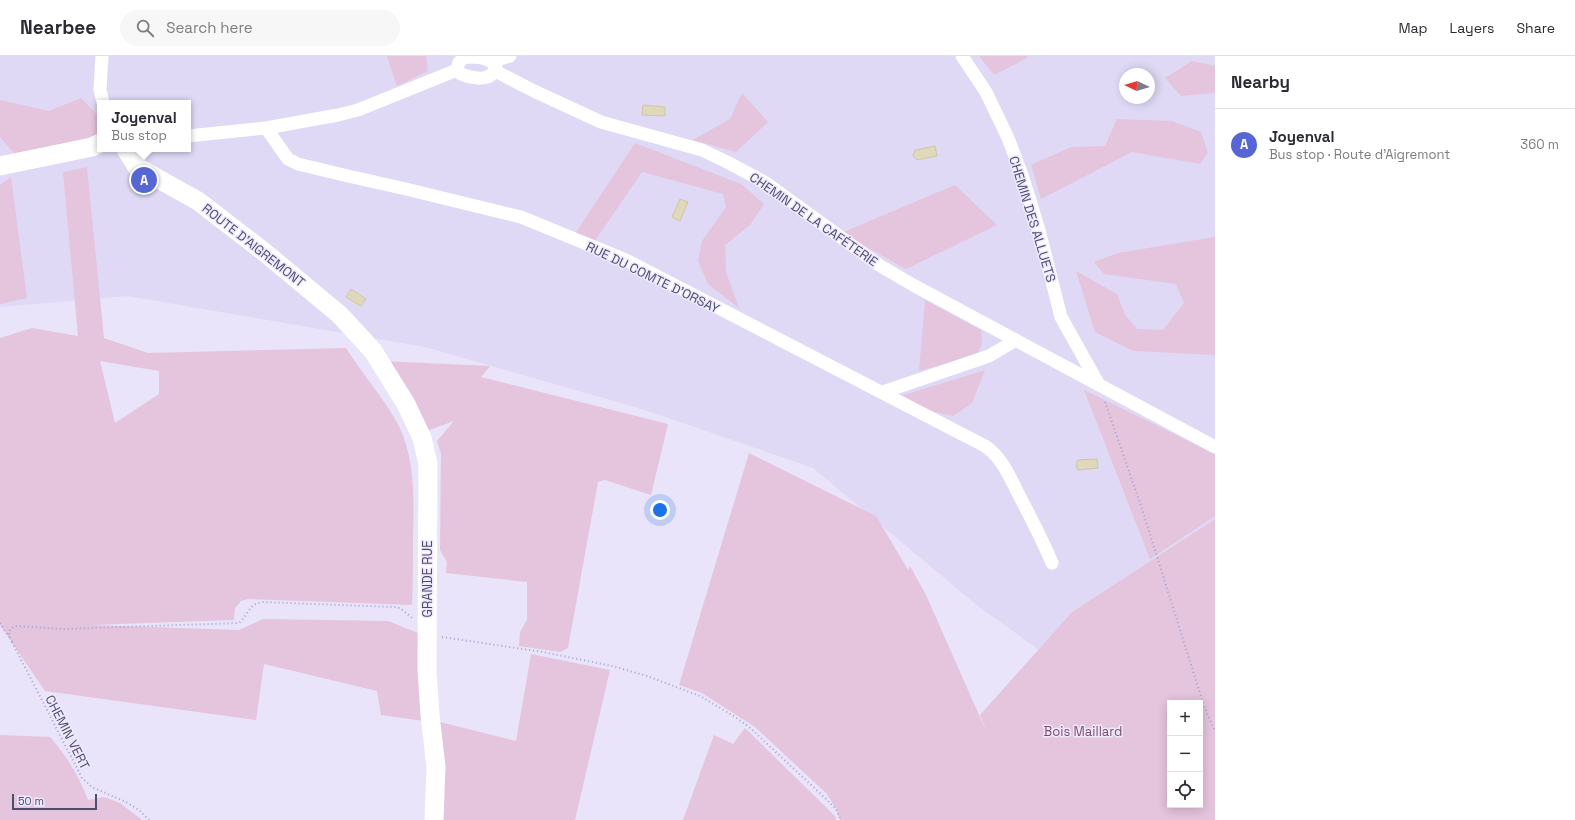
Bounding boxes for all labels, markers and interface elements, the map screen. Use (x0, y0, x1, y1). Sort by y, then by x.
search box (120, 10, 400, 46)
text: Nearbee (20, 15, 96, 40)
icon: search (134, 17, 156, 39)
text: Search here (166, 18, 253, 37)
text: Map (1398, 19, 1428, 37)
text: Layers (1450, 19, 1494, 37)
text: Share (1516, 19, 1555, 37)
north arrow (1119, 68, 1155, 104)
text: Nearby (1231, 71, 1290, 93)
popup (97, 100, 191, 152)
text: Joyenval (111, 108, 177, 127)
text: Bus stop (111, 127, 167, 144)
text: Joyenval (1269, 127, 1334, 146)
text: A (1240, 136, 1248, 153)
text: 360 m (1520, 136, 1559, 153)
text: Bus stop · Route d’Aigremont (1269, 146, 1450, 163)
street label: CHEMIN DES ALLUETS (1005, 154, 1060, 284)
pin: A (131, 165, 157, 195)
street label: CHEMIN DE LA CAFÉTERIE (746, 169, 881, 270)
street label: ROUTE D’AIGREMONT (199, 200, 309, 291)
street label: RUE DU COMTE D'ORSAY (583, 238, 722, 317)
your location (650, 500, 670, 520)
street label: GRANDE RUE (419, 540, 436, 618)
street label: CHEMIN VERT (41, 692, 94, 773)
map controls (1167, 700, 1203, 808)
button: + (1167, 700, 1203, 736)
park label: Bois Maillard (1044, 723, 1122, 740)
button: − (1167, 736, 1203, 772)
button: locate (1167, 772, 1203, 808)
scale bar (12, 792, 97, 811)
text: 50 m (18, 794, 44, 808)

